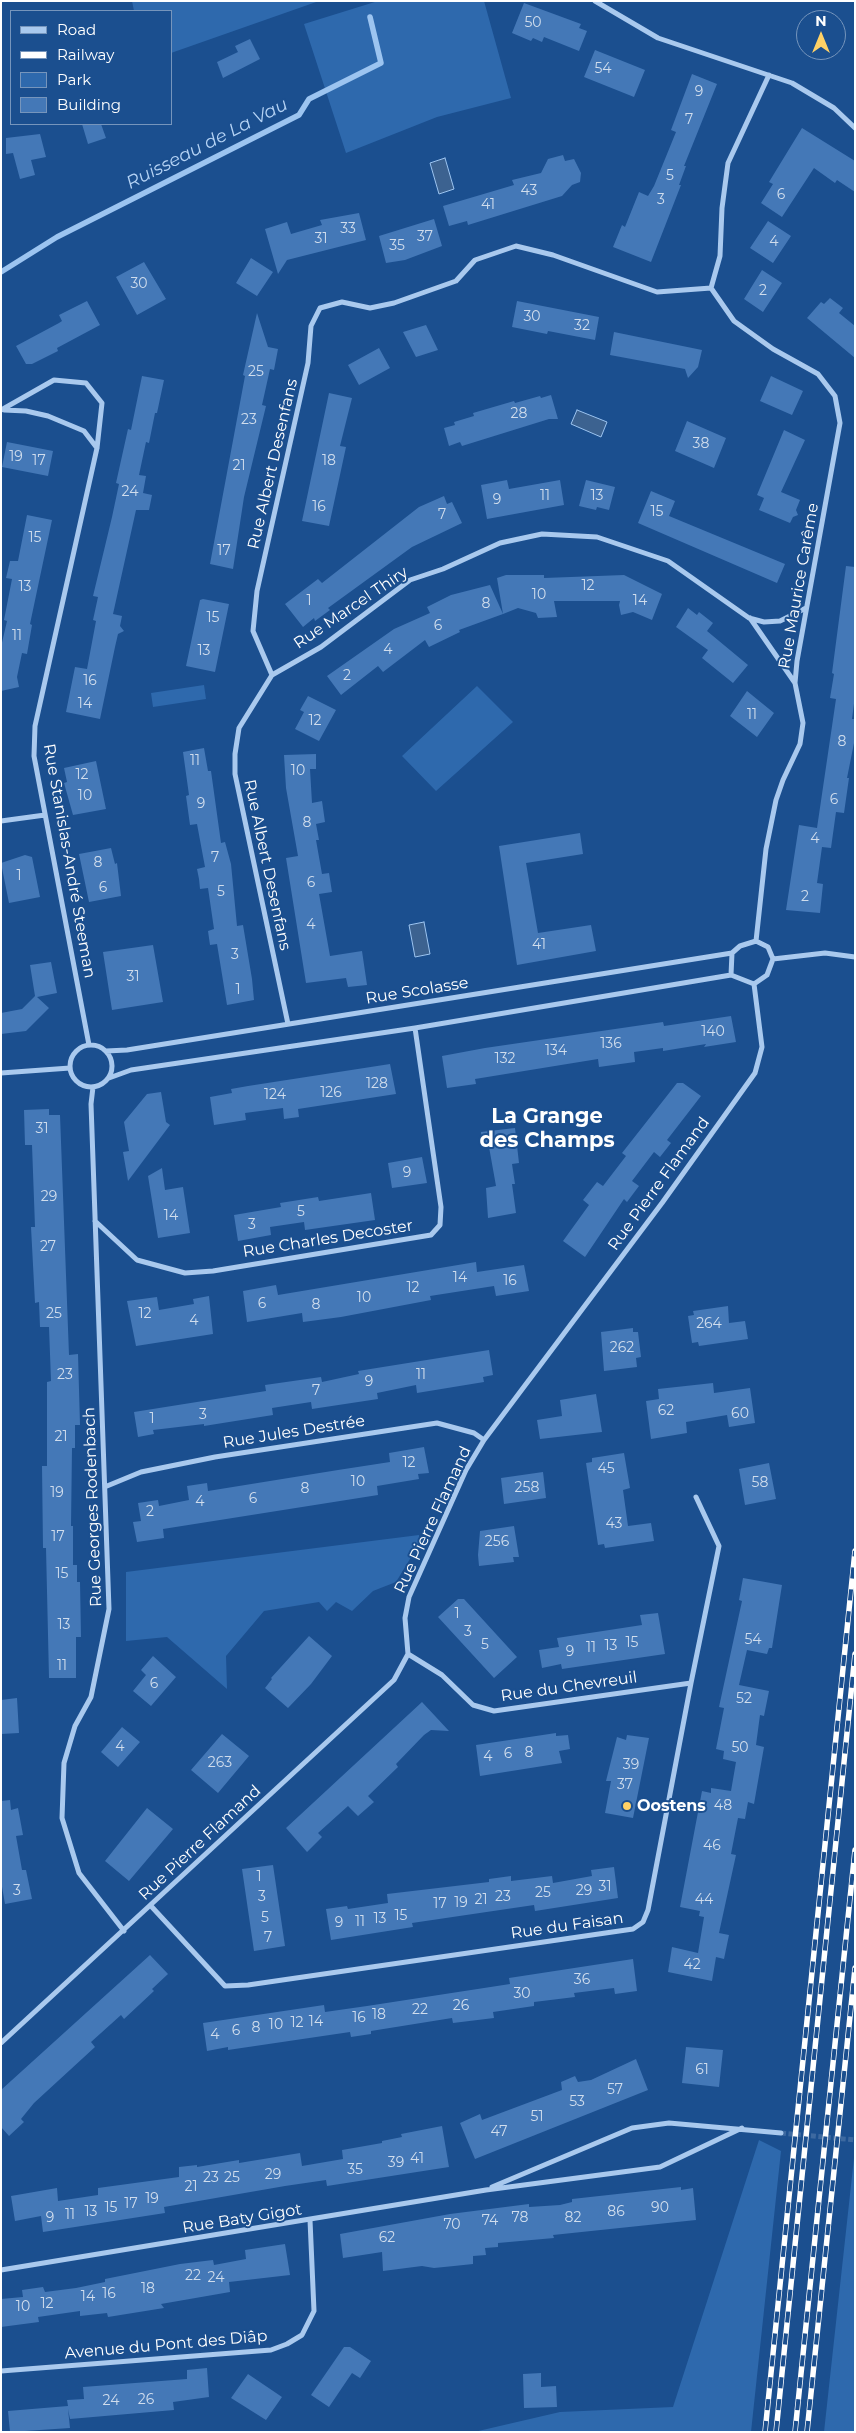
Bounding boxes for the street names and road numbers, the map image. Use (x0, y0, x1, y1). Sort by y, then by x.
street label: Rue Albert Desenfans (244, 377, 302, 551)
street label: Rue Maurice Carême (775, 502, 823, 670)
street label: Rue Marcel Thiry (290, 563, 412, 653)
street label: Rue Stanislas-André Steeman (39, 742, 99, 980)
street label: Rue Albert Desenfans (239, 778, 295, 952)
street label: Rue Scolasse (364, 973, 470, 1009)
street label: Rue Pierre Flamand (604, 1114, 714, 1254)
street label: Rue Charles Decoster (242, 1216, 414, 1262)
street label: Rue Georges Rodenbach (80, 1407, 106, 1607)
street label: Rue Jules Destrée (222, 1411, 366, 1453)
street label: Rue Pierre Flamand (391, 1443, 475, 1597)
street label: Rue du Chevreuil (500, 1668, 638, 1706)
street label: Rue Pierre Flamand (135, 1781, 265, 1905)
street label: Rue du Faisan (509, 1909, 625, 1943)
street label: Rue Baty Gigot (181, 2200, 303, 2238)
street label: Avenue du Pont des Diâp (64, 2327, 268, 2363)

